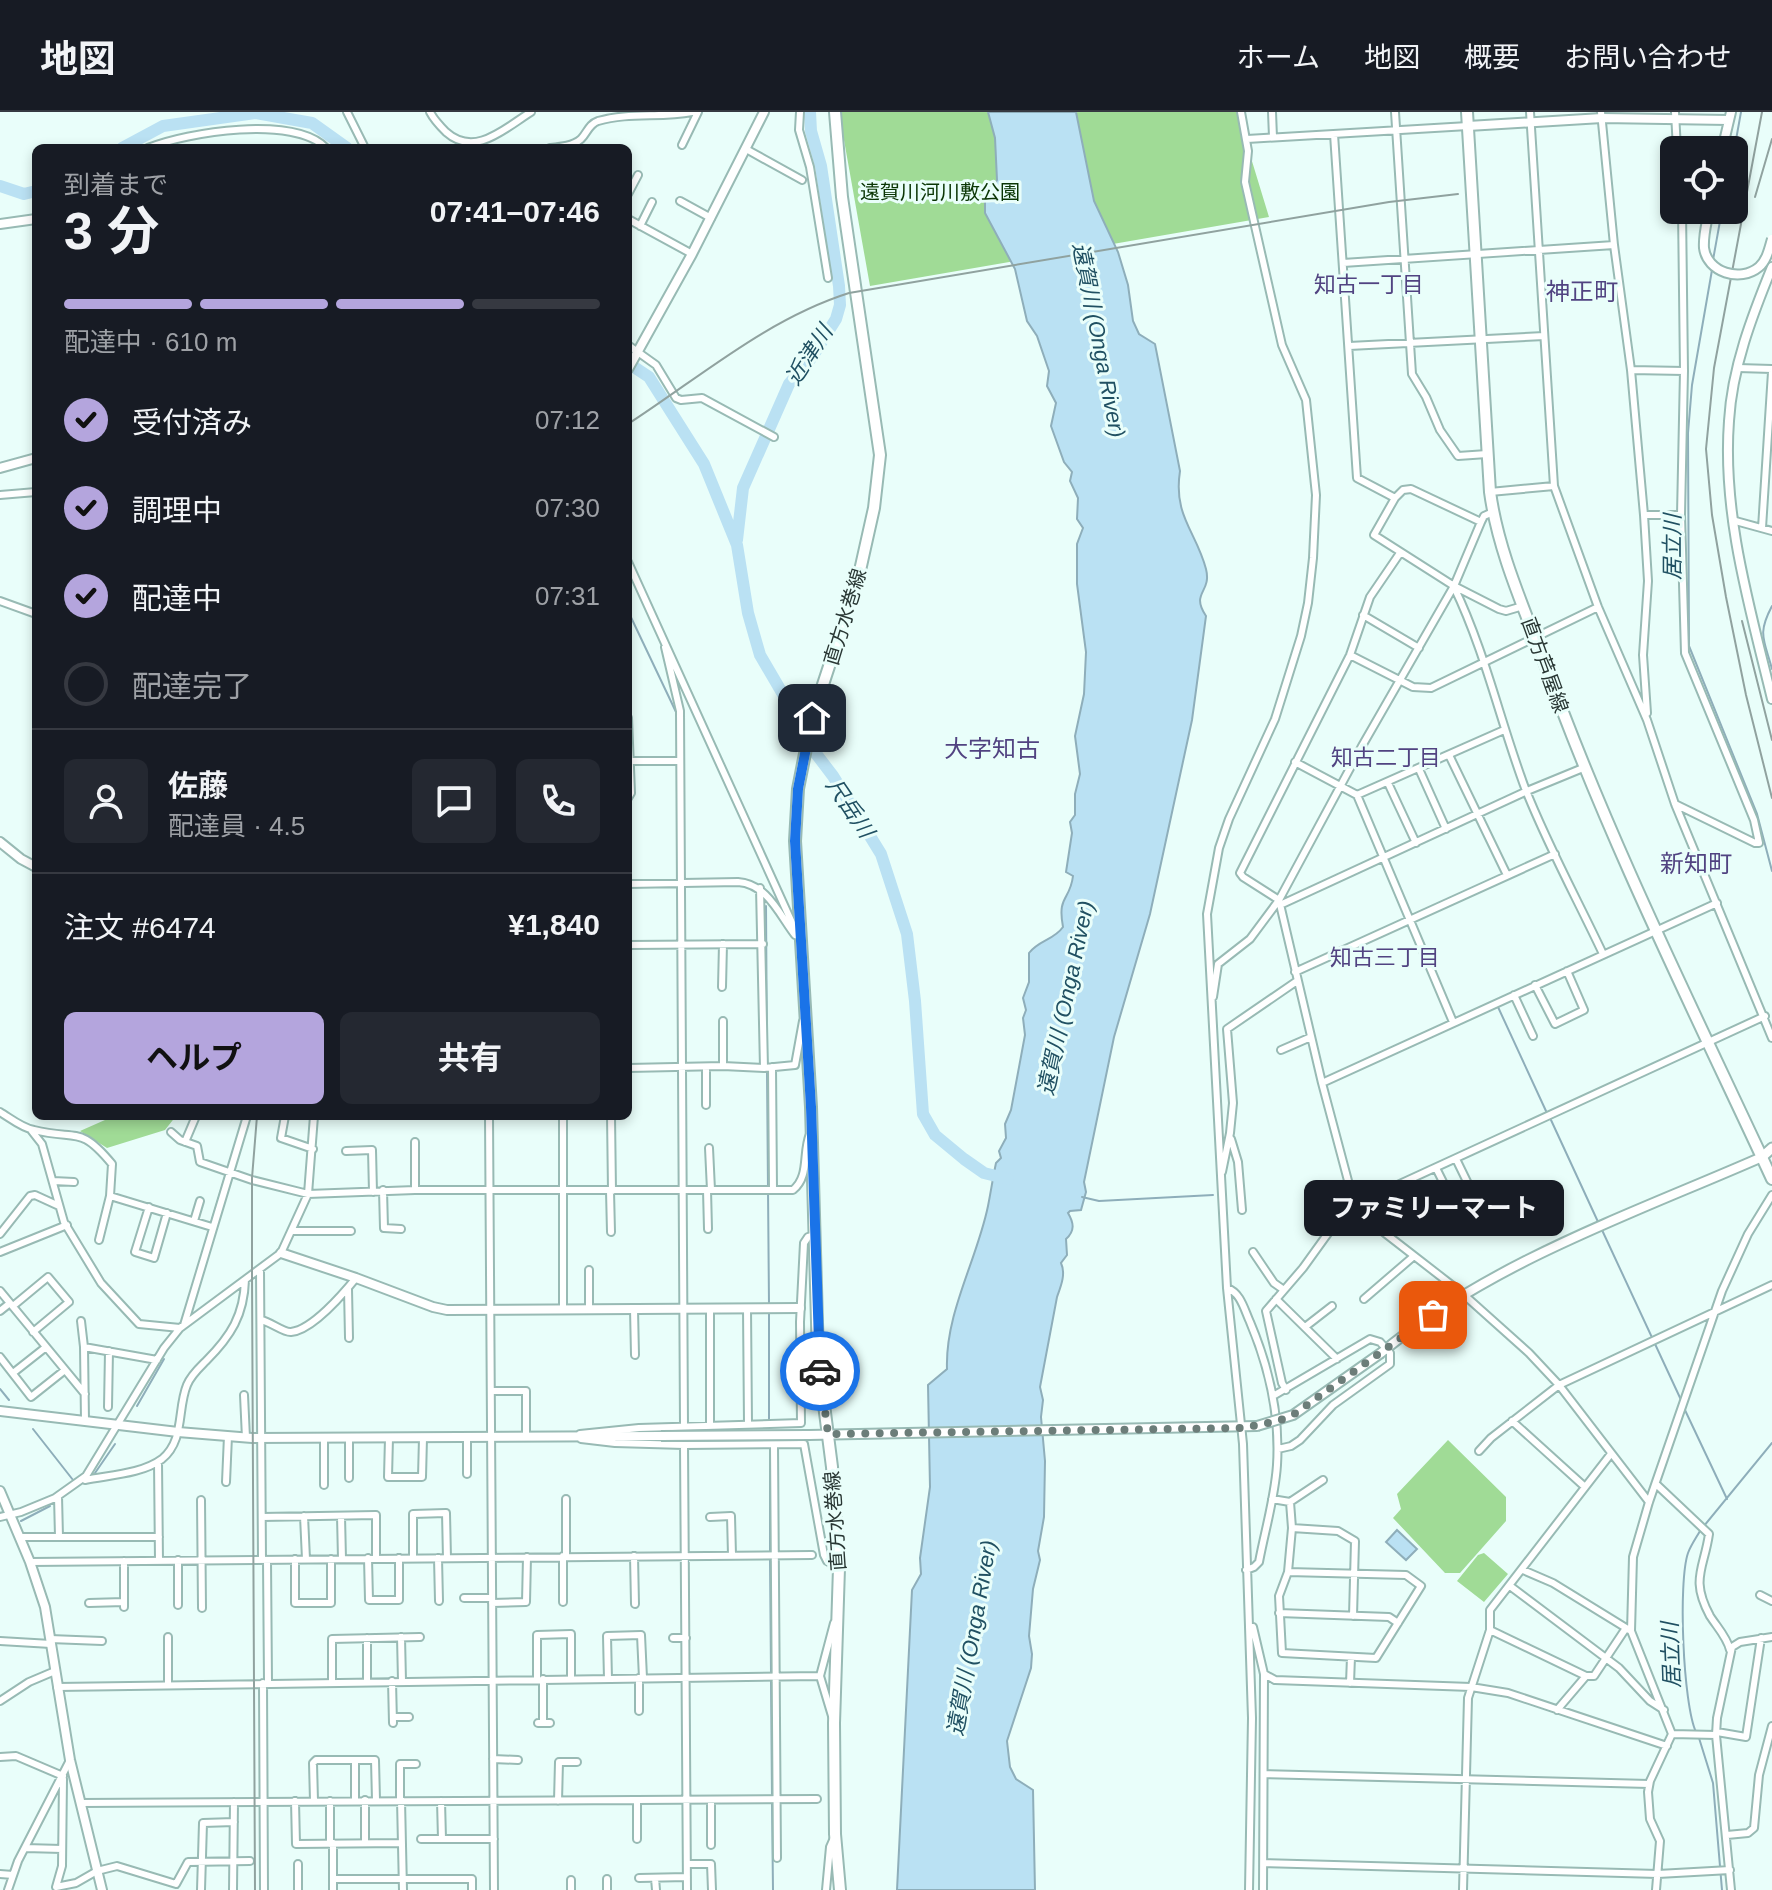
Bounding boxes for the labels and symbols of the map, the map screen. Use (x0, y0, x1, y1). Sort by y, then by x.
park label: 遠賀川河川敷公園 (860, 181, 1020, 203)
water label: 遠賀川 (Onga River) (1068, 240, 1130, 440)
district label: 知古一丁目 (1314, 272, 1424, 297)
district label: 神正町 (1546, 278, 1618, 305)
water label: 近津川 (781, 319, 839, 389)
water label: 居立川 (1660, 512, 1685, 580)
street label: 直方水巻線 (820, 566, 870, 668)
street label: 直方芦屋線 (1518, 614, 1572, 716)
pin (778, 684, 846, 752)
district label: 大字知古 (944, 735, 1040, 762)
district label: 知古二丁目 (1331, 745, 1441, 770)
water label: 尺岳川 (821, 774, 880, 844)
district label: 新知町 (1660, 850, 1732, 877)
water label: 遠賀川 (Onga River) (1033, 899, 1099, 1097)
district label: 知古三丁目 (1330, 945, 1440, 970)
callout: ファミリーマート (1303, 1179, 1563, 1235)
pin (1399, 1281, 1467, 1349)
courier (780, 1331, 860, 1411)
street label: 直方水巻線 (821, 1470, 849, 1572)
water label: 遠賀川 (Onga River) (942, 1538, 1002, 1738)
water label: 居立川 (1657, 1620, 1685, 1688)

